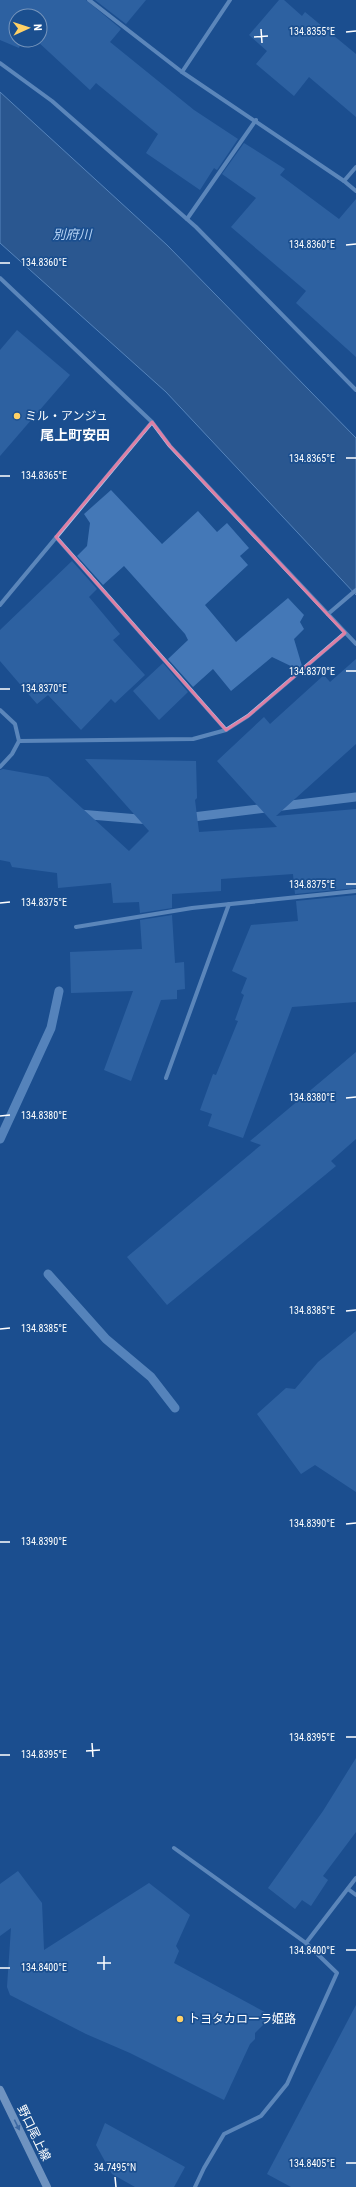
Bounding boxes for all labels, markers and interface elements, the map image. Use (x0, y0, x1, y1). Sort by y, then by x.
north arrow (8, 8, 48, 48)
text: N (31, 24, 44, 31)
text: 134.8355°E (289, 26, 335, 37)
water label: 別府川 (52, 227, 93, 242)
text: 134.8360°E (289, 239, 335, 250)
text: 134.8360°E (21, 257, 67, 268)
place label: ミル・アンジュ (25, 409, 108, 423)
marker: ミル・アンジュ (12, 411, 22, 421)
district label: 尾上町安田 (40, 427, 110, 443)
text: 134.8365°E (289, 453, 335, 464)
text: 134.8365°E (21, 470, 67, 481)
text: 134.8370°E (289, 666, 335, 677)
text: 134.8370°E (21, 683, 67, 694)
text: 134.8375°E (289, 879, 335, 890)
text: 134.8375°E (21, 897, 67, 908)
text: 134.8380°E (289, 1092, 335, 1103)
text: 134.8380°E (21, 1110, 67, 1121)
text: 134.8385°E (289, 1305, 335, 1316)
text: 134.8385°E (21, 1323, 67, 1334)
text: 134.8390°E (289, 1518, 335, 1529)
text: 134.8390°E (21, 1536, 67, 1547)
text: 134.8395°E (289, 1732, 335, 1743)
text: 134.8395°E (21, 1749, 67, 1760)
text: 134.8400°E (289, 1945, 335, 1956)
text: 134.8400°E (21, 1962, 67, 1973)
place label: トヨタカローラ姫路 (188, 2012, 296, 2026)
marker: トヨタカローラ姫路 (175, 2014, 185, 2024)
street label: 野口尾上線 (15, 2103, 53, 2163)
one-way arrow (14, 2119, 20, 2131)
text: 134.8405°E (289, 2158, 335, 2169)
text: 34.7495°N (94, 2162, 136, 2173)

